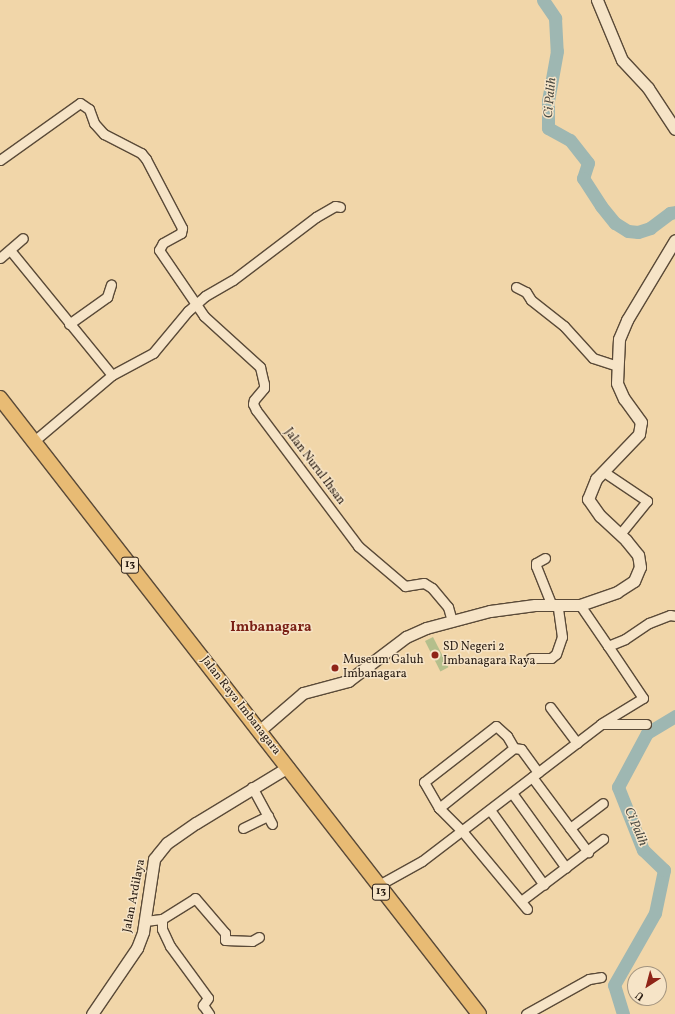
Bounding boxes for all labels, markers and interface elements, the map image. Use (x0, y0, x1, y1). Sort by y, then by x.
water label: Ci Palih (541, 77, 561, 119)
street label: Jalan Nurul Ihsan (281, 426, 347, 508)
road number: 13 (120, 556, 140, 574)
district label: Imbanagara (230, 620, 312, 636)
place label: SD Negeri 2 Imbanagara Raya (443, 641, 535, 669)
marker: SD Negeri 2 Imbanagara Raya (430, 650, 440, 660)
street label: Jalan Raya Imbanagara (197, 654, 283, 758)
place label: Museum Galuh Imbanagara (343, 654, 424, 682)
marker: Museum Galuh Imbanagara (330, 663, 340, 673)
water label: Ci Palih (620, 805, 650, 849)
street label: Jalan Ardilaya (121, 858, 149, 934)
road number: 13 (371, 883, 391, 901)
north arrow (627, 966, 667, 1006)
text: U (633, 987, 648, 1004)

